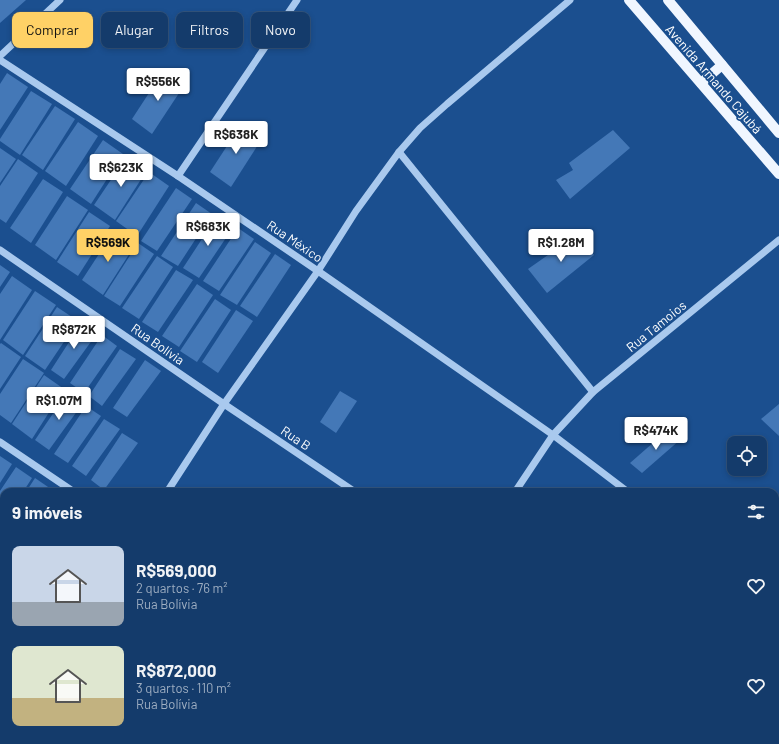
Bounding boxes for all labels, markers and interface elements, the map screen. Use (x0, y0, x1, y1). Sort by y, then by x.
chip: Comprar (12, 12, 93, 48)
chip: Alugar (101, 12, 168, 48)
chip: Filtros (176, 12, 243, 48)
chip: Novo (251, 12, 310, 48)
street label: Avenida Armando Cajubá (662, 21, 766, 137)
pin: R$556K (125, 68, 191, 102)
text: R$556K (136, 73, 180, 89)
pin: R$638K (203, 121, 269, 155)
text: R$638K (214, 126, 258, 142)
pin: R$623K (88, 154, 154, 188)
text: R$623K (99, 159, 143, 175)
pin: R$683K (175, 213, 241, 247)
street label: Rua México (264, 217, 326, 265)
text: R$683K (186, 218, 230, 234)
pin: R$569K (75, 229, 141, 263)
pin: R$1.28M (524, 229, 598, 263)
text: R$569K (86, 234, 130, 250)
text: R$1.28M (537, 234, 585, 250)
street label: Rua Tamoios (623, 297, 689, 355)
pin: R$872K (41, 316, 107, 350)
street label: Rua Bolívia (128, 320, 188, 368)
text: R$872K (52, 321, 96, 337)
pin: R$1.07M (22, 387, 96, 421)
text: R$1.07M (36, 392, 82, 408)
pin: R$474K (623, 417, 689, 451)
street label: Rua B (278, 422, 314, 454)
text: R$474K (634, 422, 678, 438)
map controls (727, 436, 767, 476)
button: locate (727, 436, 767, 476)
icon: filters (745, 501, 767, 523)
text: 9 imóveis (12, 502, 82, 522)
text: R$569,000 (136, 560, 217, 580)
icon: home (44, 562, 92, 610)
icon: heart (745, 575, 767, 597)
text: 2 quartos · 76 m² (136, 580, 228, 596)
text: Rua Bolívia (136, 596, 197, 612)
text: R$872,000 (136, 660, 216, 680)
icon: home (44, 662, 92, 710)
icon: heart (745, 675, 767, 697)
text: 3 quartos · 110 m² (136, 680, 231, 696)
text: Rua Bolívia (136, 696, 197, 712)

